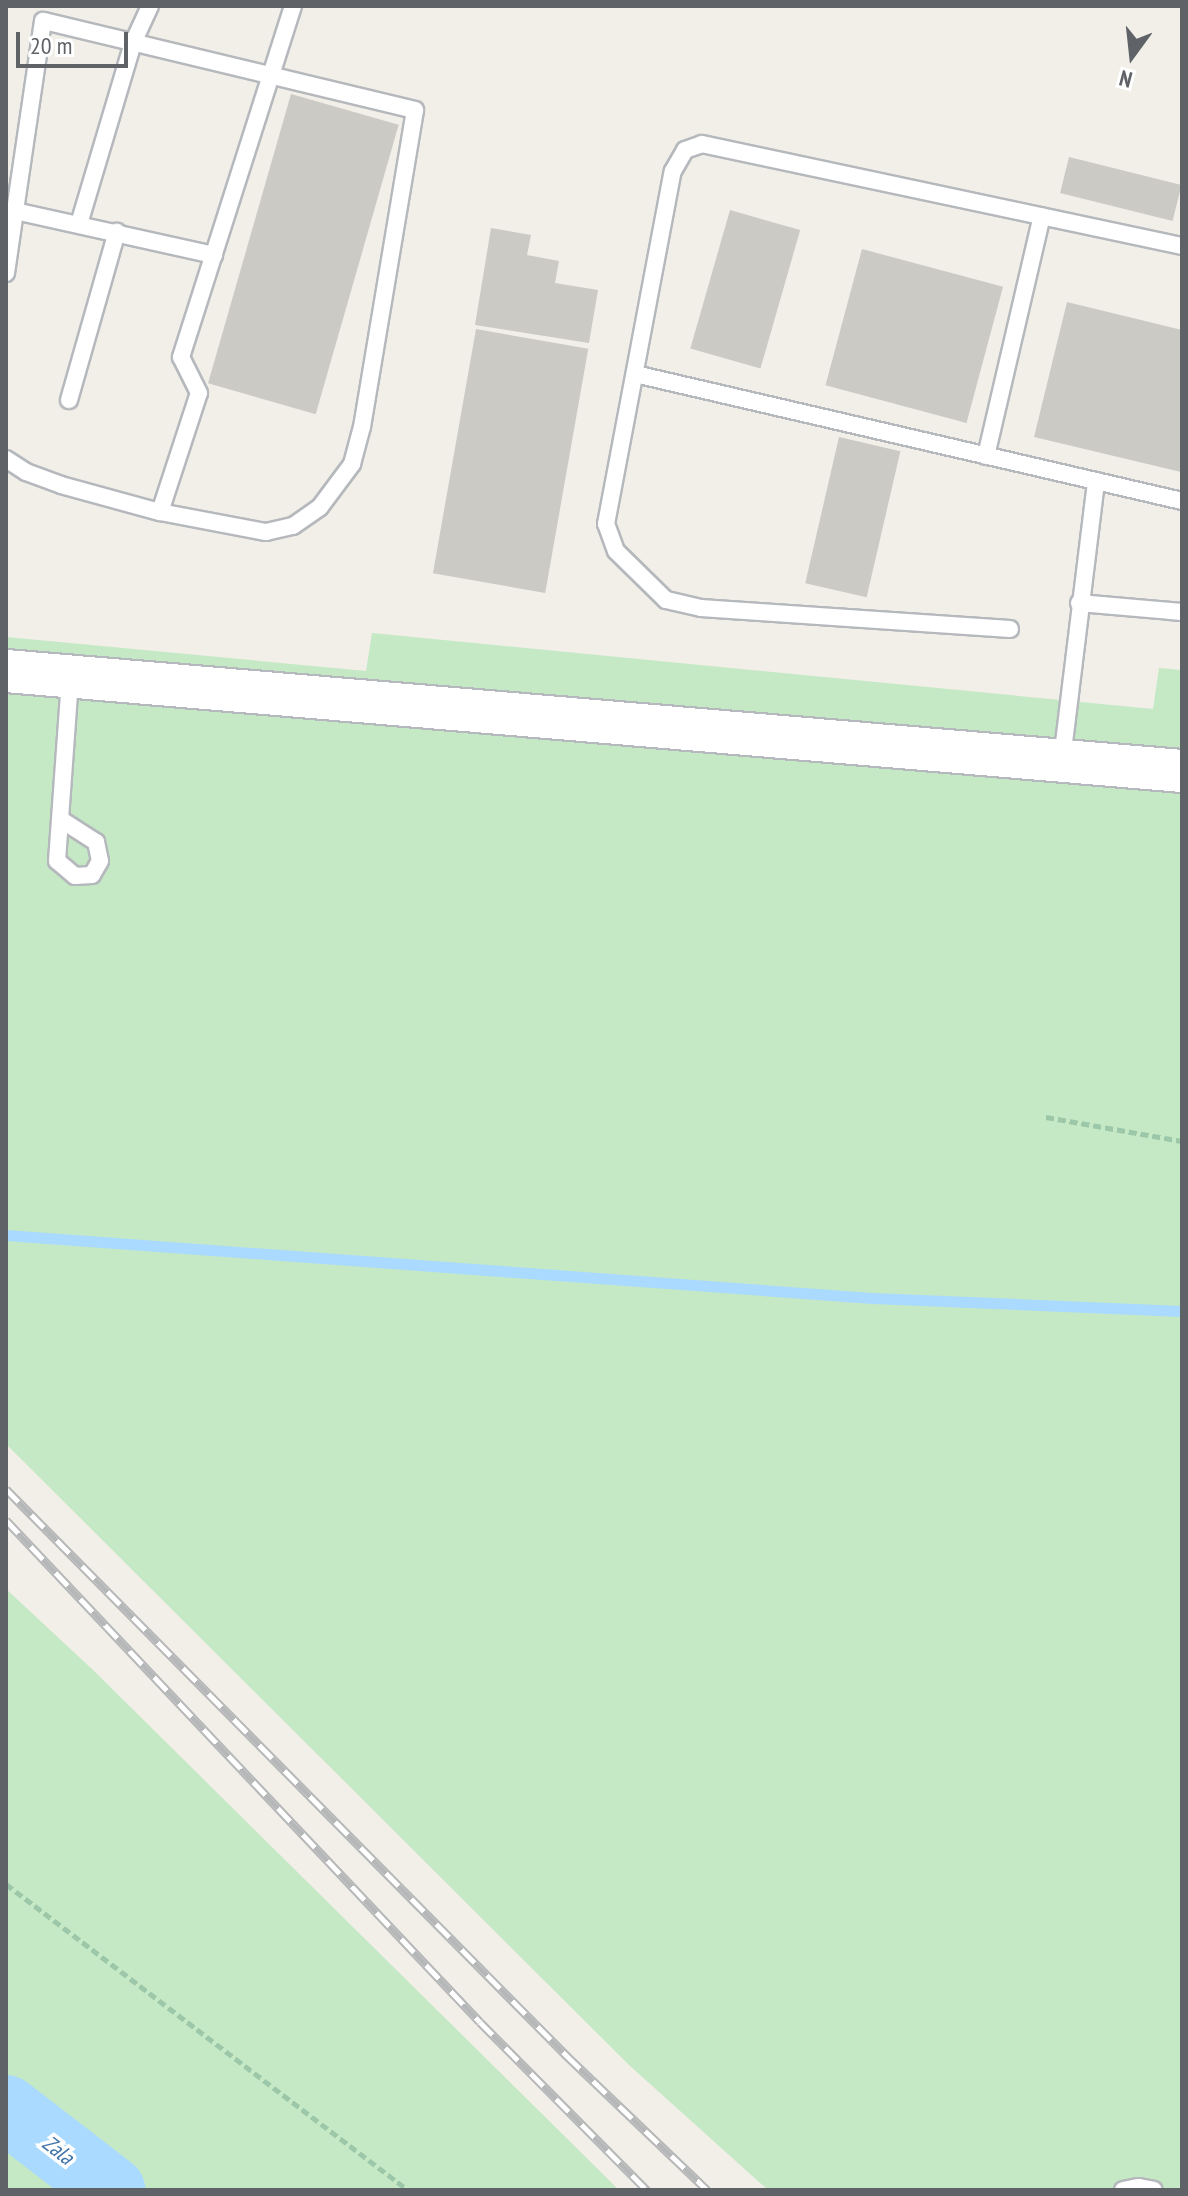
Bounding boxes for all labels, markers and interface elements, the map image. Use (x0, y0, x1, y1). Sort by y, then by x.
scale bar (20, 16, 132, 66)
north arrow (1092, 16, 1172, 96)
text: 20 m (30, 30, 72, 61)
text: N (1116, 64, 1135, 94)
water label: Zala (37, 2130, 79, 2170)

